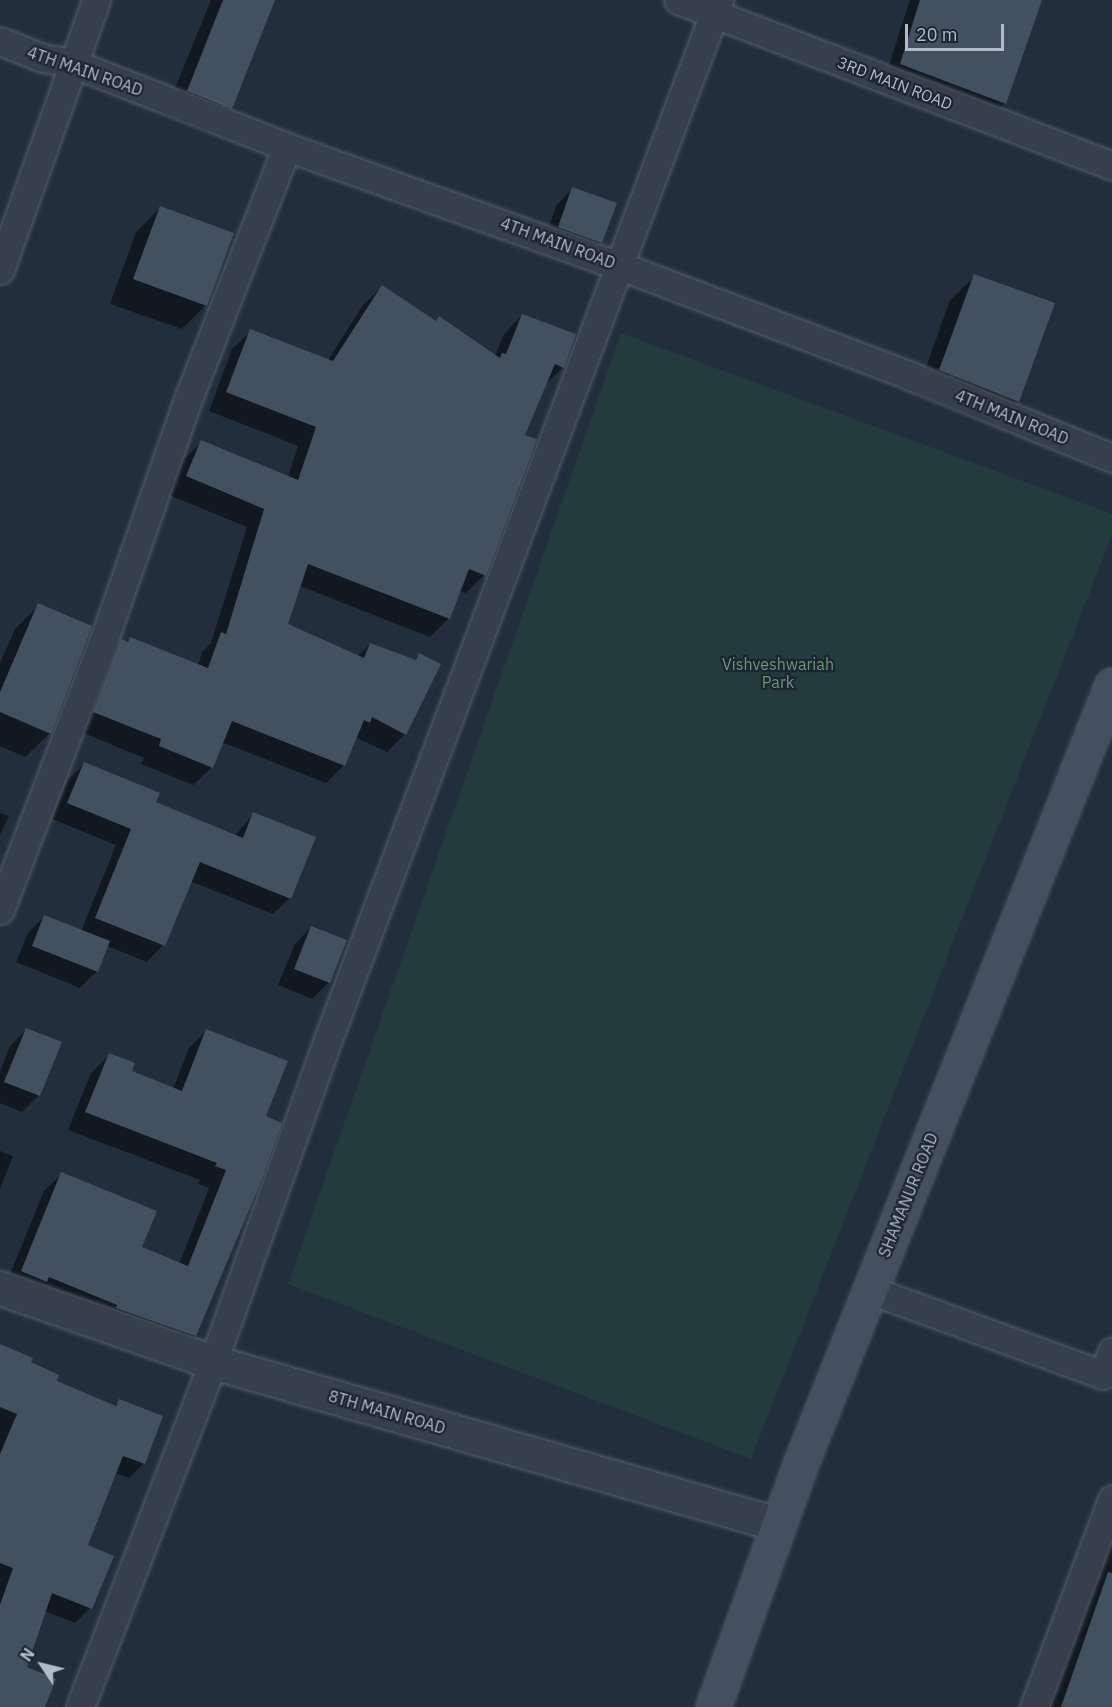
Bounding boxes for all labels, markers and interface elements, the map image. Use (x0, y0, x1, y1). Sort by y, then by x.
scale bar (908, 12, 1007, 50)
text: 20 m (916, 23, 958, 46)
street label: 4TH MAIN ROAD (25, 42, 145, 100)
street label: 3RD MAIN ROAD (835, 52, 955, 114)
street label: 4TH MAIN ROAD (498, 213, 618, 273)
street label: 4TH MAIN ROAD (952, 385, 1072, 449)
park label: Vishveshwariah Park (722, 654, 834, 692)
street label: SHAMANUR ROAD (874, 1130, 942, 1260)
street label: 8TH MAIN ROAD (326, 1386, 448, 1438)
north arrow (12, 1635, 72, 1695)
text: N (16, 1644, 39, 1665)

